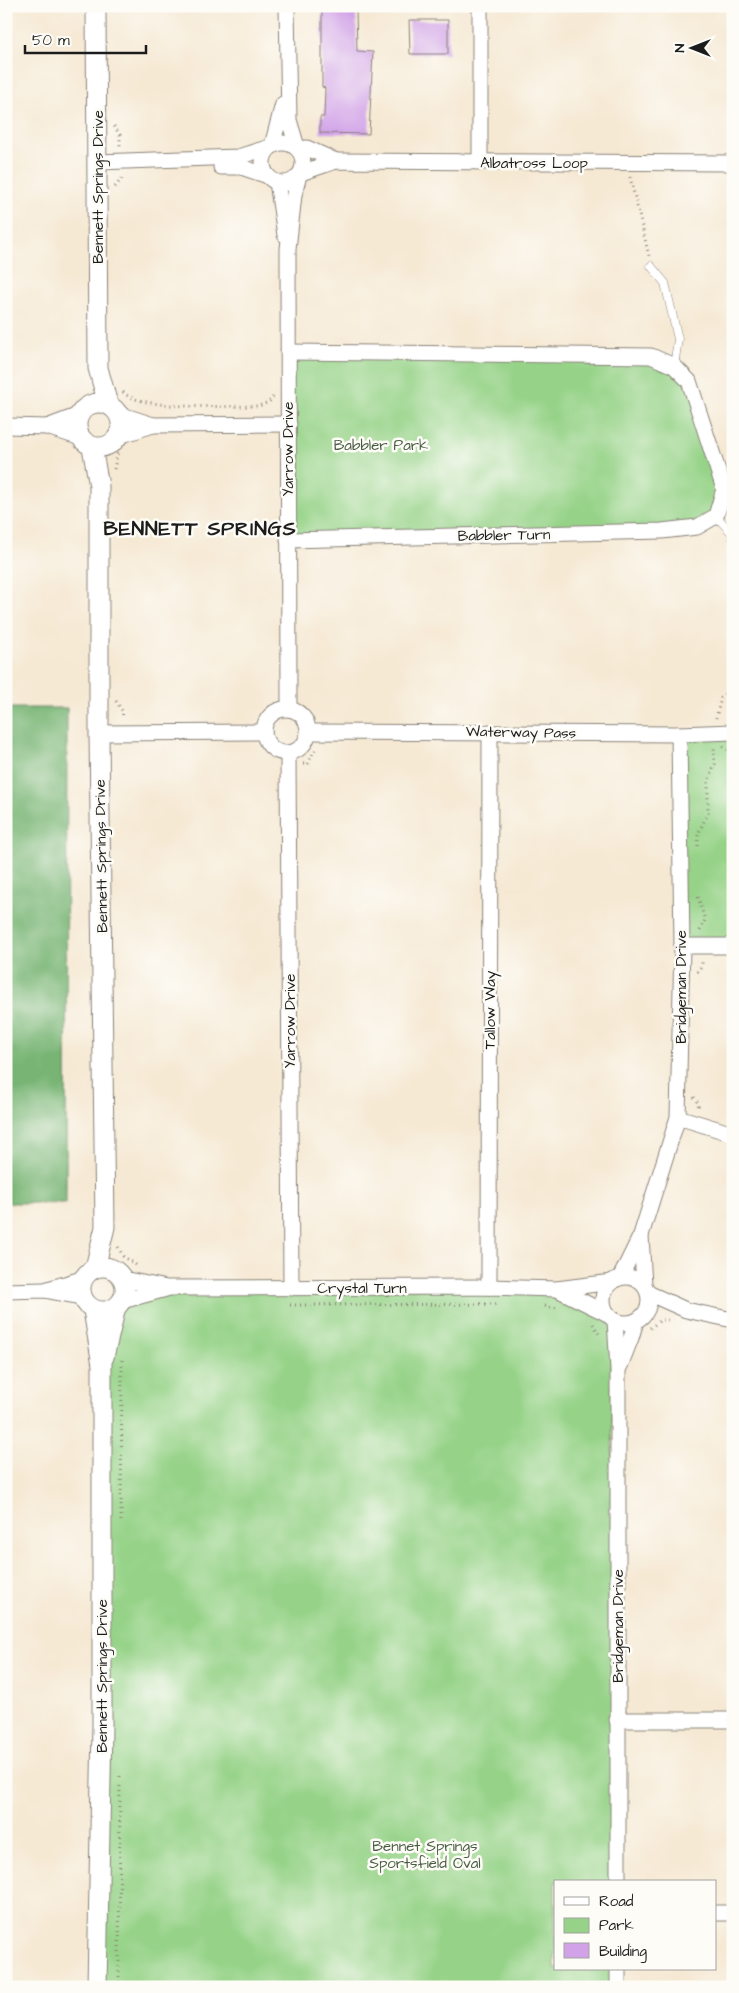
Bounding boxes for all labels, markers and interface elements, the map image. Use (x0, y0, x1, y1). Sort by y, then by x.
scale bar (25, 22, 146, 54)
north arrow (666, 22, 716, 72)
text: 50 m (32, 30, 70, 51)
text: N (670, 43, 690, 52)
street label: Bennett Springs Drive (88, 110, 110, 264)
street label: Albatross Loop (480, 153, 588, 174)
street label: Yarrow Drive (278, 402, 299, 496)
park label: Babbler Park (334, 435, 428, 456)
district label: BENNETT SPRINGS (103, 515, 297, 543)
street label: Babbler Turn (458, 524, 551, 547)
street label: Waterway Pass (466, 721, 577, 745)
street label: Bennett Springs Drive (90, 779, 114, 933)
street label: Bridgeman Drive (671, 930, 693, 1044)
street label: Tallow Way (480, 971, 502, 1049)
street label: Yarrow Drive (280, 974, 301, 1068)
street label: Crystal Turn (317, 1278, 407, 1300)
street label: Bridgeman Drive (608, 1569, 630, 1683)
street label: Bennett Springs Drive (92, 1599, 114, 1753)
park label: Bennet Springs Sportsfield Oval (369, 1836, 481, 1874)
legend (554, 1880, 716, 1970)
text: Road (599, 1891, 634, 1912)
text: Park (599, 1915, 634, 1936)
text: Building (599, 1941, 647, 1963)

